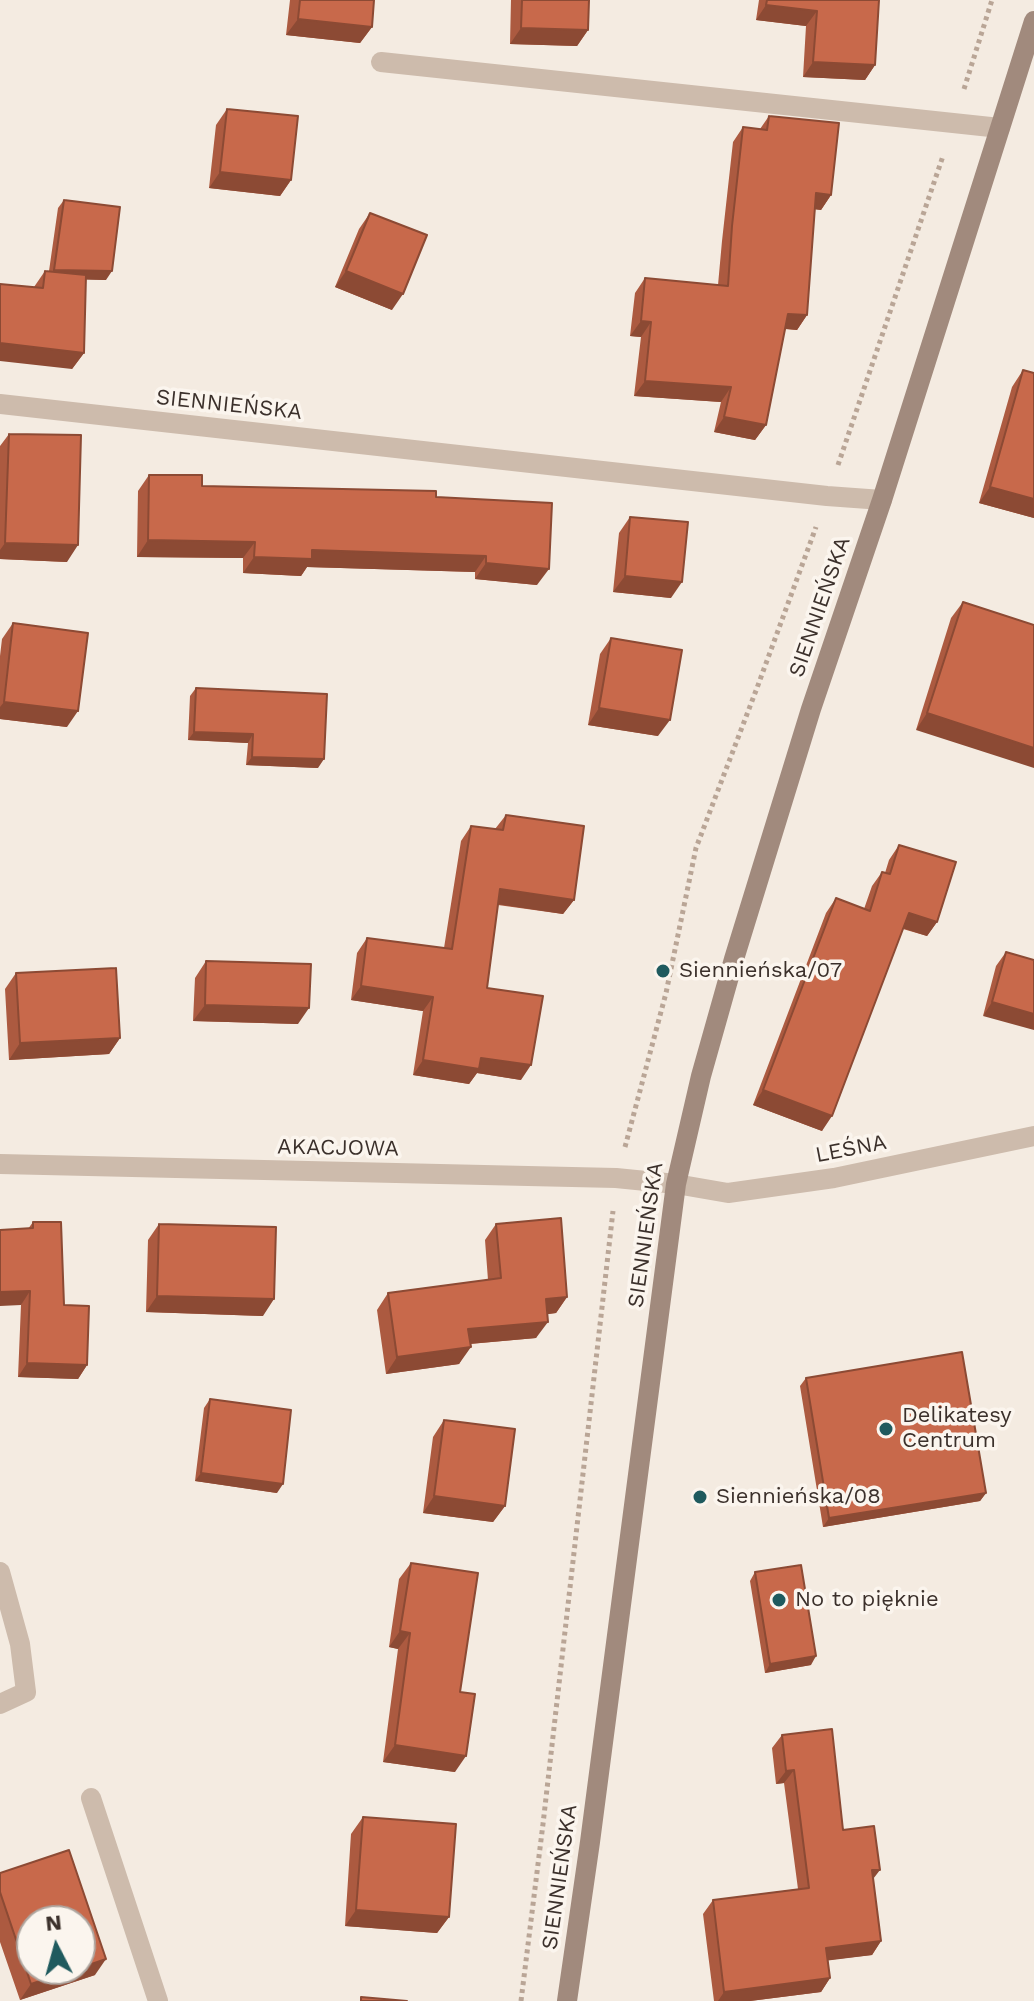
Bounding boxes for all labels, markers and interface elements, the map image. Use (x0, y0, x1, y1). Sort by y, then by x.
street label: SIENNIEŃSKA (155, 384, 303, 426)
street label: SIENNIEŃSKA (784, 533, 856, 681)
place label: Siennieńska/07 (679, 958, 842, 984)
marker: Siennieńska/07 (654, 962, 672, 980)
street label: LEŚNA (813, 1129, 889, 1169)
street label: AKACJOWA (277, 1134, 399, 1162)
street label: SIENNIEŃSKA (623, 1161, 669, 1309)
place label: Delikatesy Centrum (902, 1403, 1012, 1454)
marker: Delikatesy Centrum (877, 1420, 895, 1438)
place label: Siennieńska/08 (716, 1484, 881, 1510)
marker: Siennieńska/08 (691, 1488, 709, 1506)
place label: No to pięknie (795, 1587, 939, 1613)
marker: No to pięknie (770, 1591, 788, 1609)
street label: SIENNIEŃSKA (537, 1803, 583, 1951)
north arrow (16, 1905, 96, 1985)
text: N (44, 1909, 63, 1936)

